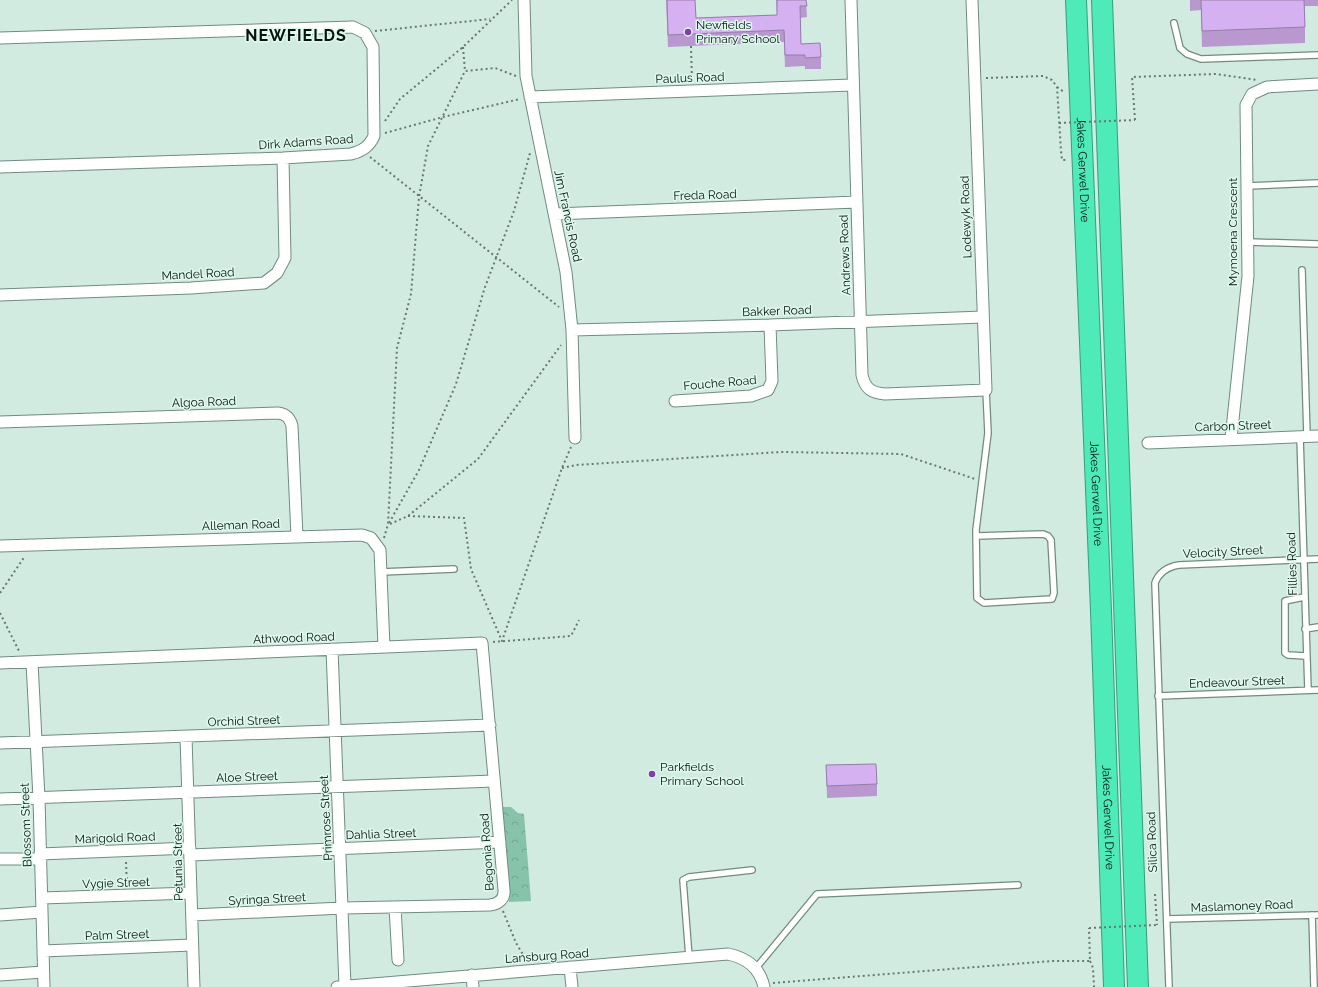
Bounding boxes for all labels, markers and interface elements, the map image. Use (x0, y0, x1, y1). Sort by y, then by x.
place label: Newfields Primary School (696, 18, 780, 46)
district label: NEWFIELDS (245, 26, 347, 45)
marker: Newfields Primary School (683, 27, 693, 37)
street label: Paulus Road (655, 70, 725, 86)
street label: Jakes Gerwel Drive (1074, 117, 1092, 223)
street label: Dirk Adams Road (258, 132, 354, 152)
street label: Jim Francis Road (551, 169, 585, 263)
street label: Lodewyk Road (958, 175, 974, 259)
street label: Mymoena Crescent (1226, 178, 1240, 286)
street label: Freda Road (673, 187, 737, 203)
street label: Andrews Road (837, 214, 853, 296)
street label: Mandel Road (161, 265, 235, 283)
street label: Bakker Road (742, 303, 812, 319)
street label: Fouche Road (683, 373, 757, 393)
street label: Algoa Road (172, 394, 236, 410)
street label: Carbon Street (1194, 418, 1272, 434)
street label: Jakes Gerwel Drive (1087, 441, 1105, 546)
street label: Alleman Road (202, 517, 280, 533)
street label: Fillies Road (1284, 532, 1300, 596)
street label: Velocity Street (1182, 543, 1264, 561)
street label: Athwood Road (253, 630, 335, 646)
street label: Endeavour Street (1189, 673, 1285, 691)
street label: Orchid Street (207, 713, 281, 729)
place label: Parkfields Primary School (660, 760, 744, 788)
street label: Jakes Gerwel Drive (1099, 765, 1117, 870)
street label: Aloe Street (216, 769, 278, 785)
marker: Parkfields Primary School (647, 769, 657, 779)
street label: Primrose Street (317, 775, 335, 861)
street label: Blossom Street (18, 783, 34, 867)
street label: Silica Road (1144, 811, 1160, 873)
street label: Begonia Road (477, 813, 497, 891)
street label: Petunia Street (170, 823, 186, 901)
street label: Dahlia Street (345, 826, 417, 842)
street label: Marigold Road (74, 830, 156, 846)
street label: Vygie Street (82, 875, 150, 891)
street label: Syringa Street (228, 890, 306, 908)
street label: Maslamoney Road (1190, 897, 1294, 915)
street label: Palm Street (84, 927, 150, 943)
street label: Lansburg Road (505, 946, 589, 966)

